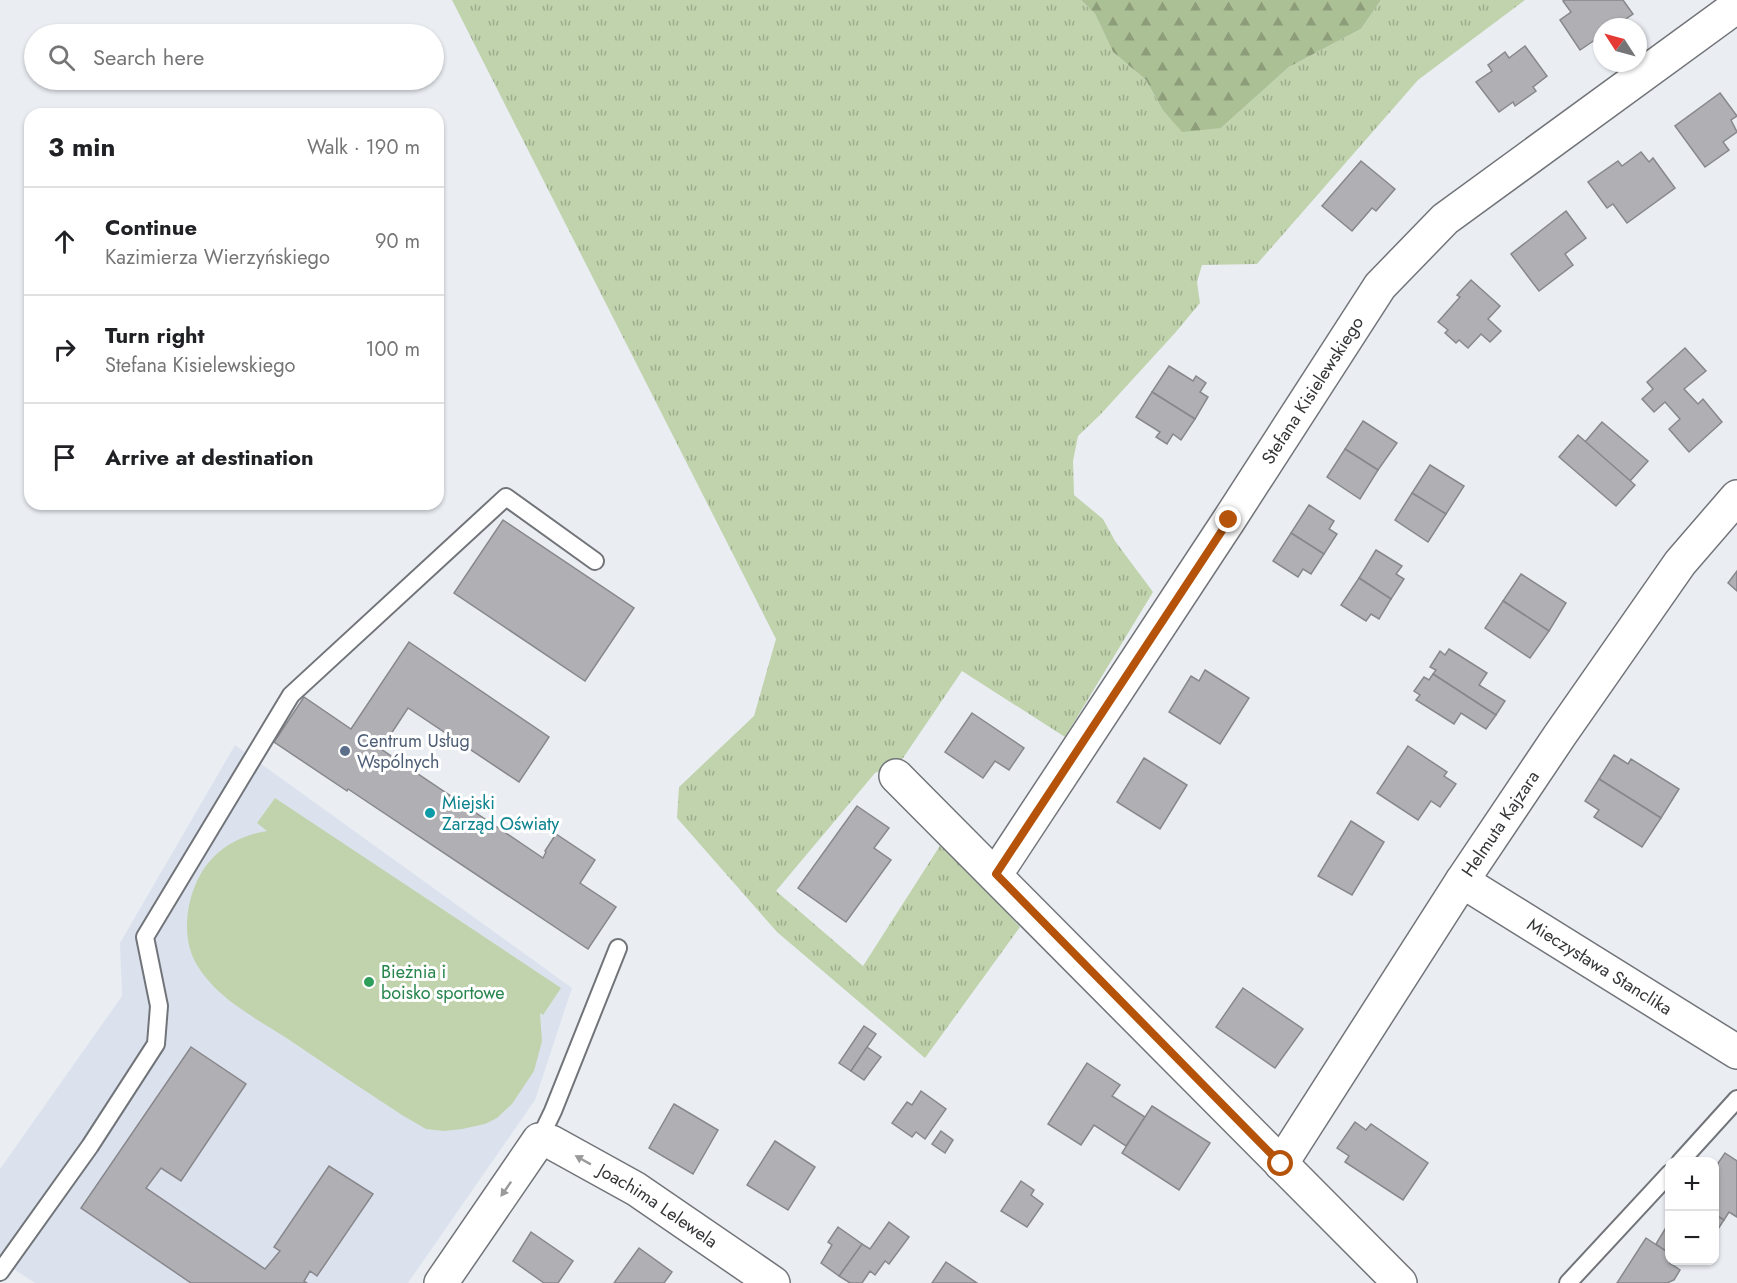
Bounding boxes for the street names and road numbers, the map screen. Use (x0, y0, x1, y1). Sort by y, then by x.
street label: Stefana Kisielewskiego (1255, 311, 1370, 470)
street label: Helmuta Kajzara (1455, 765, 1546, 882)
street label: Mieczysława Stanclika (1522, 912, 1677, 1021)
street label: Joachima Lelewela (591, 1156, 723, 1254)

